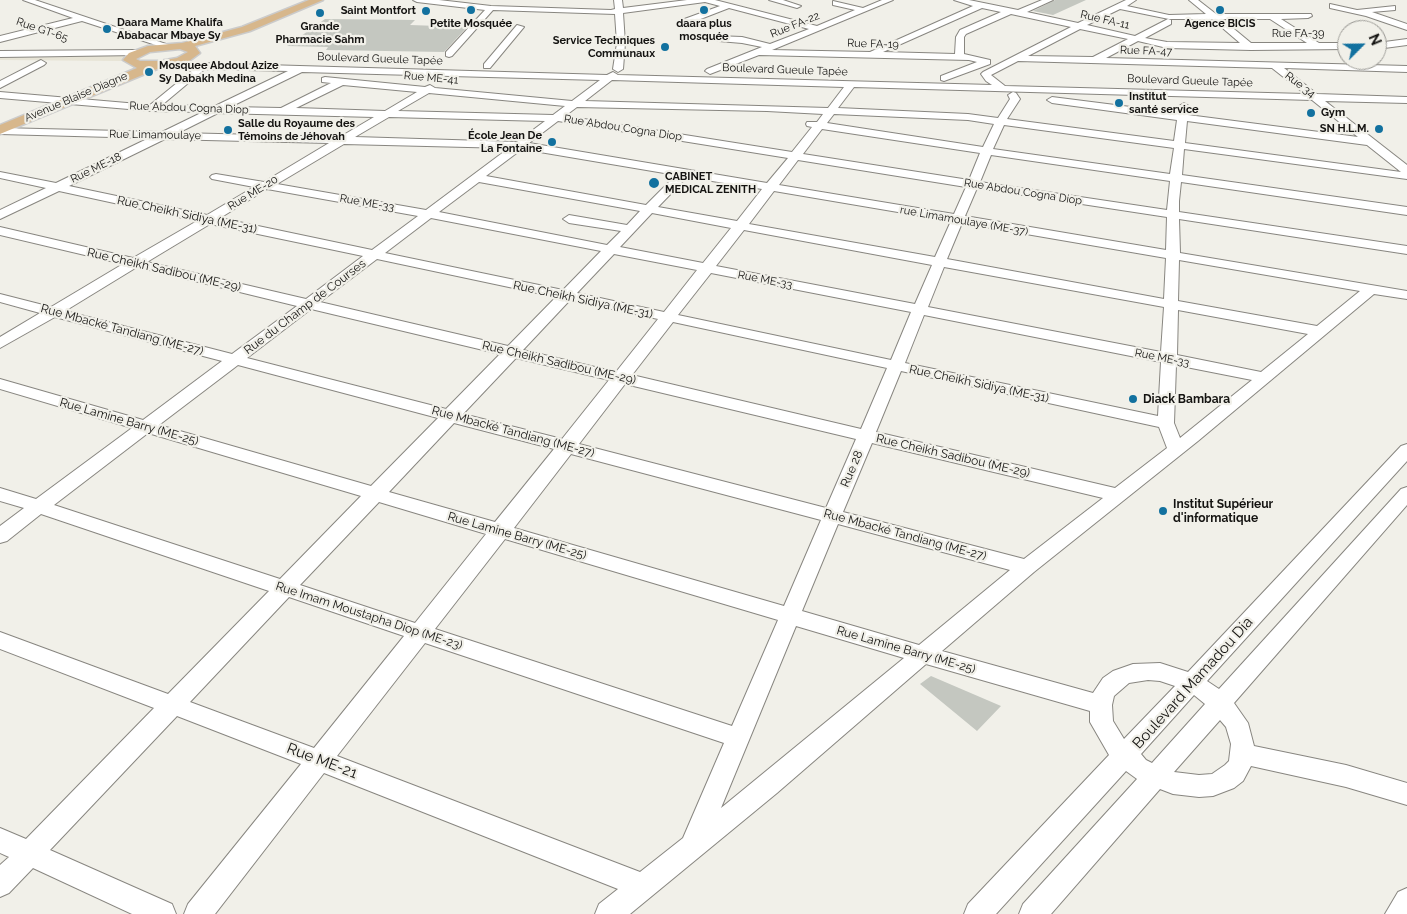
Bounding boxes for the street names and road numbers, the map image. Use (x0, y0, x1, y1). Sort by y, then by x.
street label: Rue FA-11 (1079, 8, 1131, 32)
street label: Rue FA-22 (768, 9, 822, 41)
street label: Rue GT-65 (14, 15, 70, 45)
street label: Rue FA-39 (1272, 27, 1324, 41)
street label: Rue FA-19 (847, 36, 899, 52)
street label: Rue FA-47 (1120, 43, 1172, 59)
street label: Boulevard Gueule Tapée (317, 50, 443, 68)
street label: Boulevard Gueule Tapée (722, 61, 848, 79)
street label: Avenue Blaise Diagne (23, 69, 129, 125)
street label: Rue ME-41 (403, 69, 459, 87)
street label: Rue 34 (1282, 69, 1318, 101)
street label: Boulevard Gueule Tapée (1127, 72, 1253, 90)
street label: Rue Abdou Cogna Diop (129, 99, 249, 117)
street label: Rue Abdou Cogna Diop (563, 112, 683, 144)
street label: Rue Limamoulaye (109, 128, 201, 142)
street label: Rue ME-18 (68, 150, 124, 186)
street label: Rue ME-20 (225, 173, 281, 213)
street label: Rue Abdou Cogna Diop (963, 176, 1083, 208)
street label: Rue ME-33 (339, 192, 395, 214)
street label: Rue Cheikh Sidiya (ME-31) (116, 193, 258, 237)
street label: rue Limamoulaye (ME-37) (899, 203, 1029, 239)
street label: Rue Cheikh Sadibou (ME-29) (86, 245, 242, 295)
street label: Rue du Champ de Courses (241, 256, 369, 358)
street label: Rue ME-33 (737, 268, 793, 292)
street label: Rue Cheikh Sidiya (ME-31) (512, 278, 654, 322)
street label: Rue Mbacké Tandiang (ME-27) (39, 301, 205, 359)
street label: Rue Cheikh Sadibou (ME-29) (481, 338, 637, 388)
street label: Rue ME-33 (1134, 346, 1190, 370)
street label: Rue Cheikh Sidiya (ME-31) (908, 362, 1050, 406)
street label: Rue Lamine Barry (ME-25) (58, 395, 200, 449)
street label: Rue Mbacké Tandiang (ME-27) (430, 403, 596, 461)
street label: Rue Cheikh Sadibou (ME-29) (875, 431, 1031, 481)
street label: Rue 28 (838, 449, 866, 489)
street label: Rue Mbacké Tandiang (ME-27) (822, 506, 988, 564)
street label: Rue Lamine Barry (ME-25) (446, 509, 588, 563)
street label: Rue Imam Moustapha Diop (ME-23) (274, 579, 464, 653)
street label: Boulevard Mamadou Dia (1129, 613, 1257, 753)
street label: Rue Lamine Barry (ME-25) (835, 623, 977, 677)
street label: Rue ME-21 (284, 739, 360, 783)

